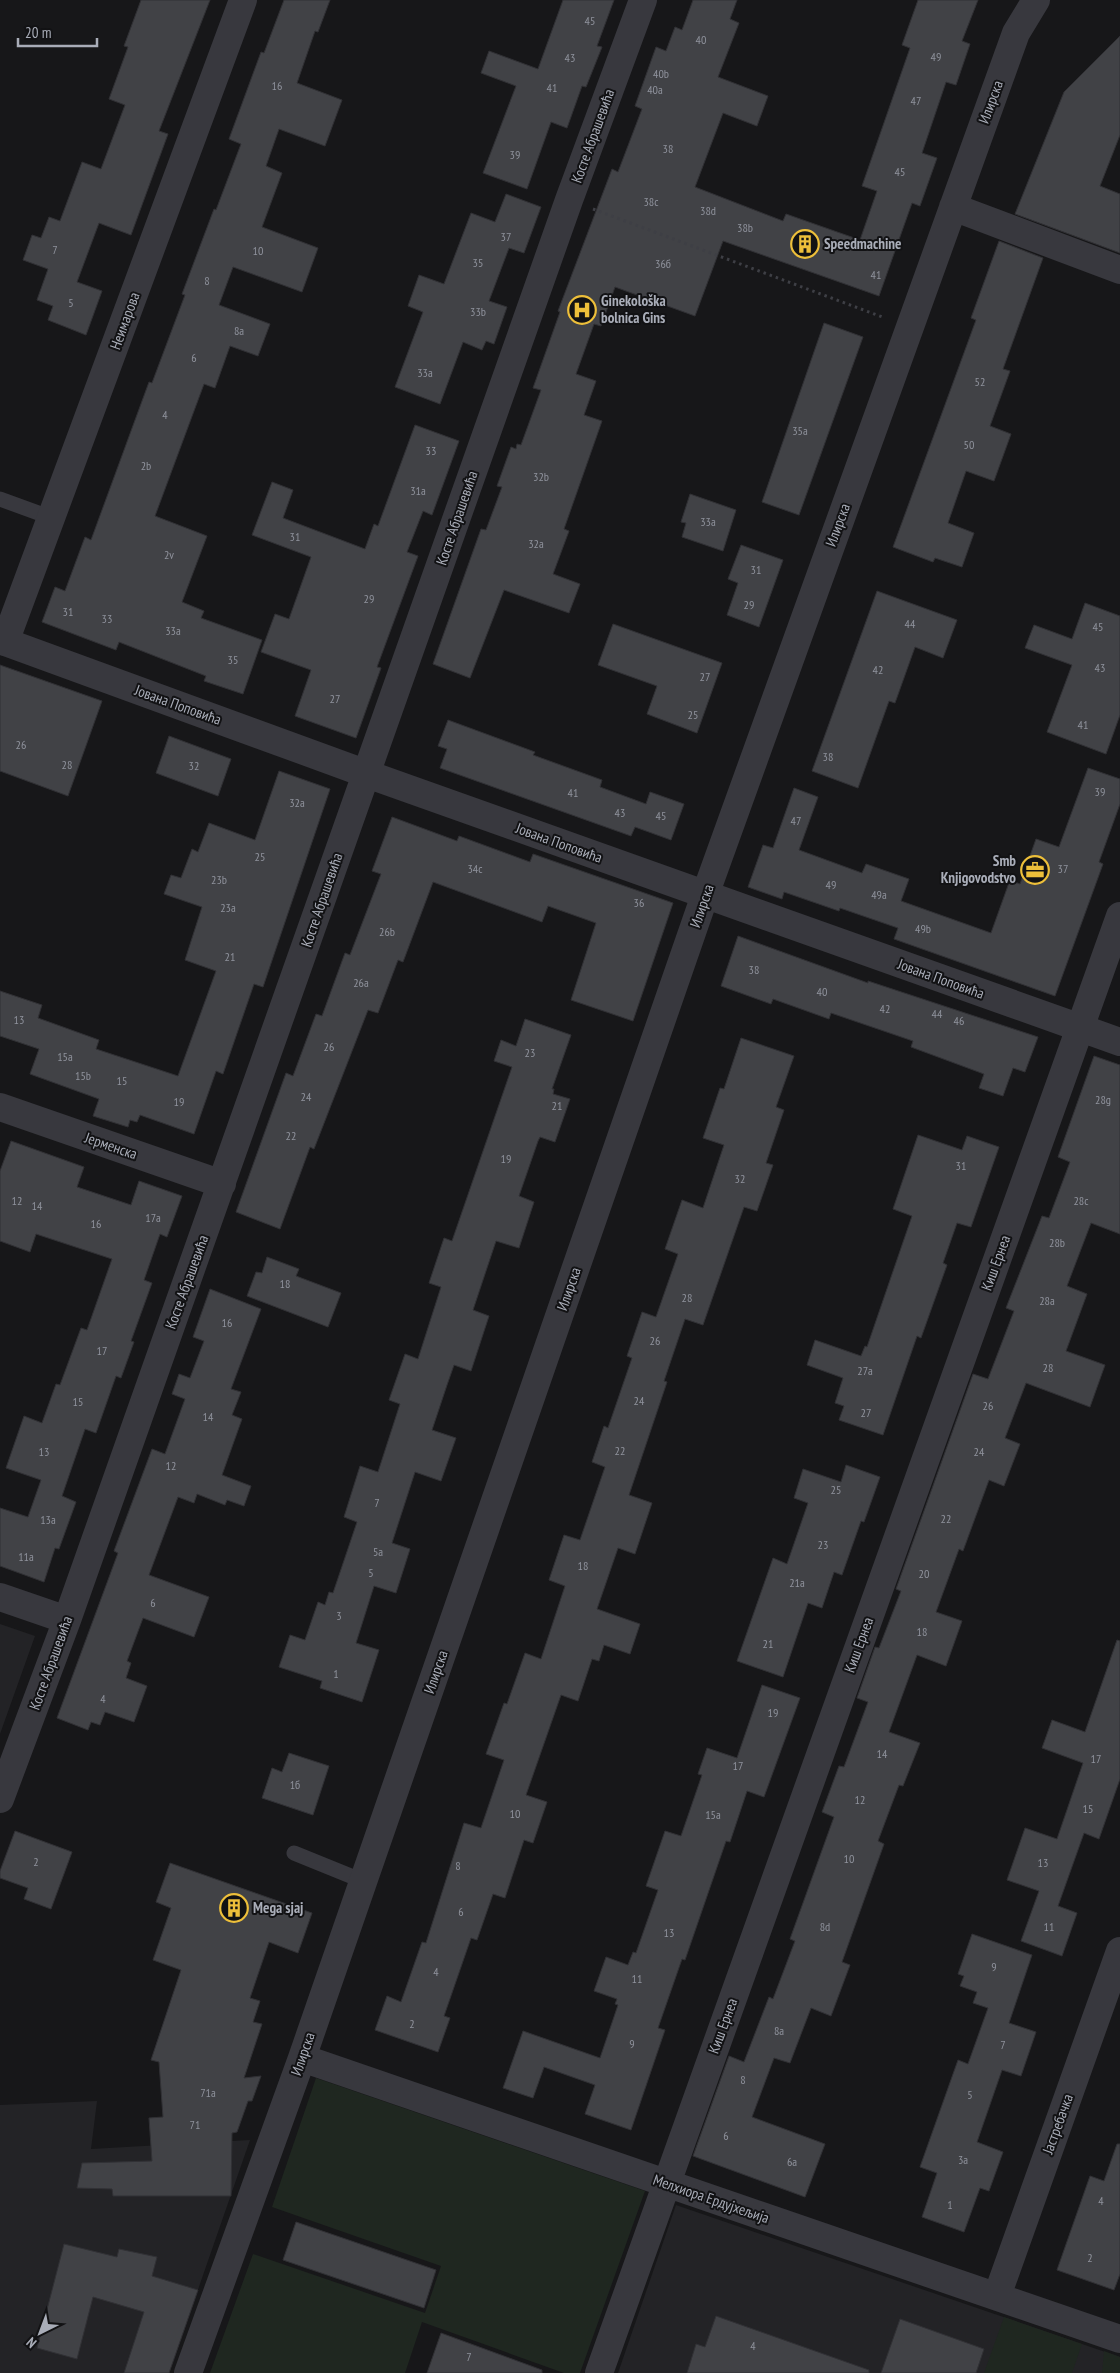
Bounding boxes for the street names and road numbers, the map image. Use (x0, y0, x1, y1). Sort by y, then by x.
street label: Илирска (974, 78, 1007, 126)
street label: Косте Абрашевића (567, 86, 618, 185)
street label: Неимарова (105, 290, 144, 352)
street label: Косте Абрашевића (432, 468, 482, 567)
street label: Илирска (821, 501, 854, 549)
street label: Јована Поповића (132, 680, 224, 729)
street label: Јована Поповића (513, 818, 605, 867)
street label: Косте Абрашевића (297, 850, 347, 949)
street label: Илирска (685, 882, 718, 930)
street label: Јована Поповића (895, 954, 987, 1003)
street label: Јерменска (82, 1127, 140, 1163)
street label: Косте Абрашевића (161, 1232, 212, 1331)
street label: Киш Ернеа (977, 1232, 1014, 1293)
street label: Илирска (552, 1265, 585, 1313)
street label: Косте Абрашевића (25, 1613, 76, 1712)
street label: Киш Ернеа (840, 1614, 877, 1675)
street label: Илирска (419, 1648, 452, 1696)
street label: Киш Ернеа (704, 1995, 741, 2056)
street label: Илирска (286, 2030, 319, 2078)
street label: Јастребачка (1038, 2091, 1077, 2157)
street label: Мелхиора Ердујхељија (651, 2170, 772, 2227)

